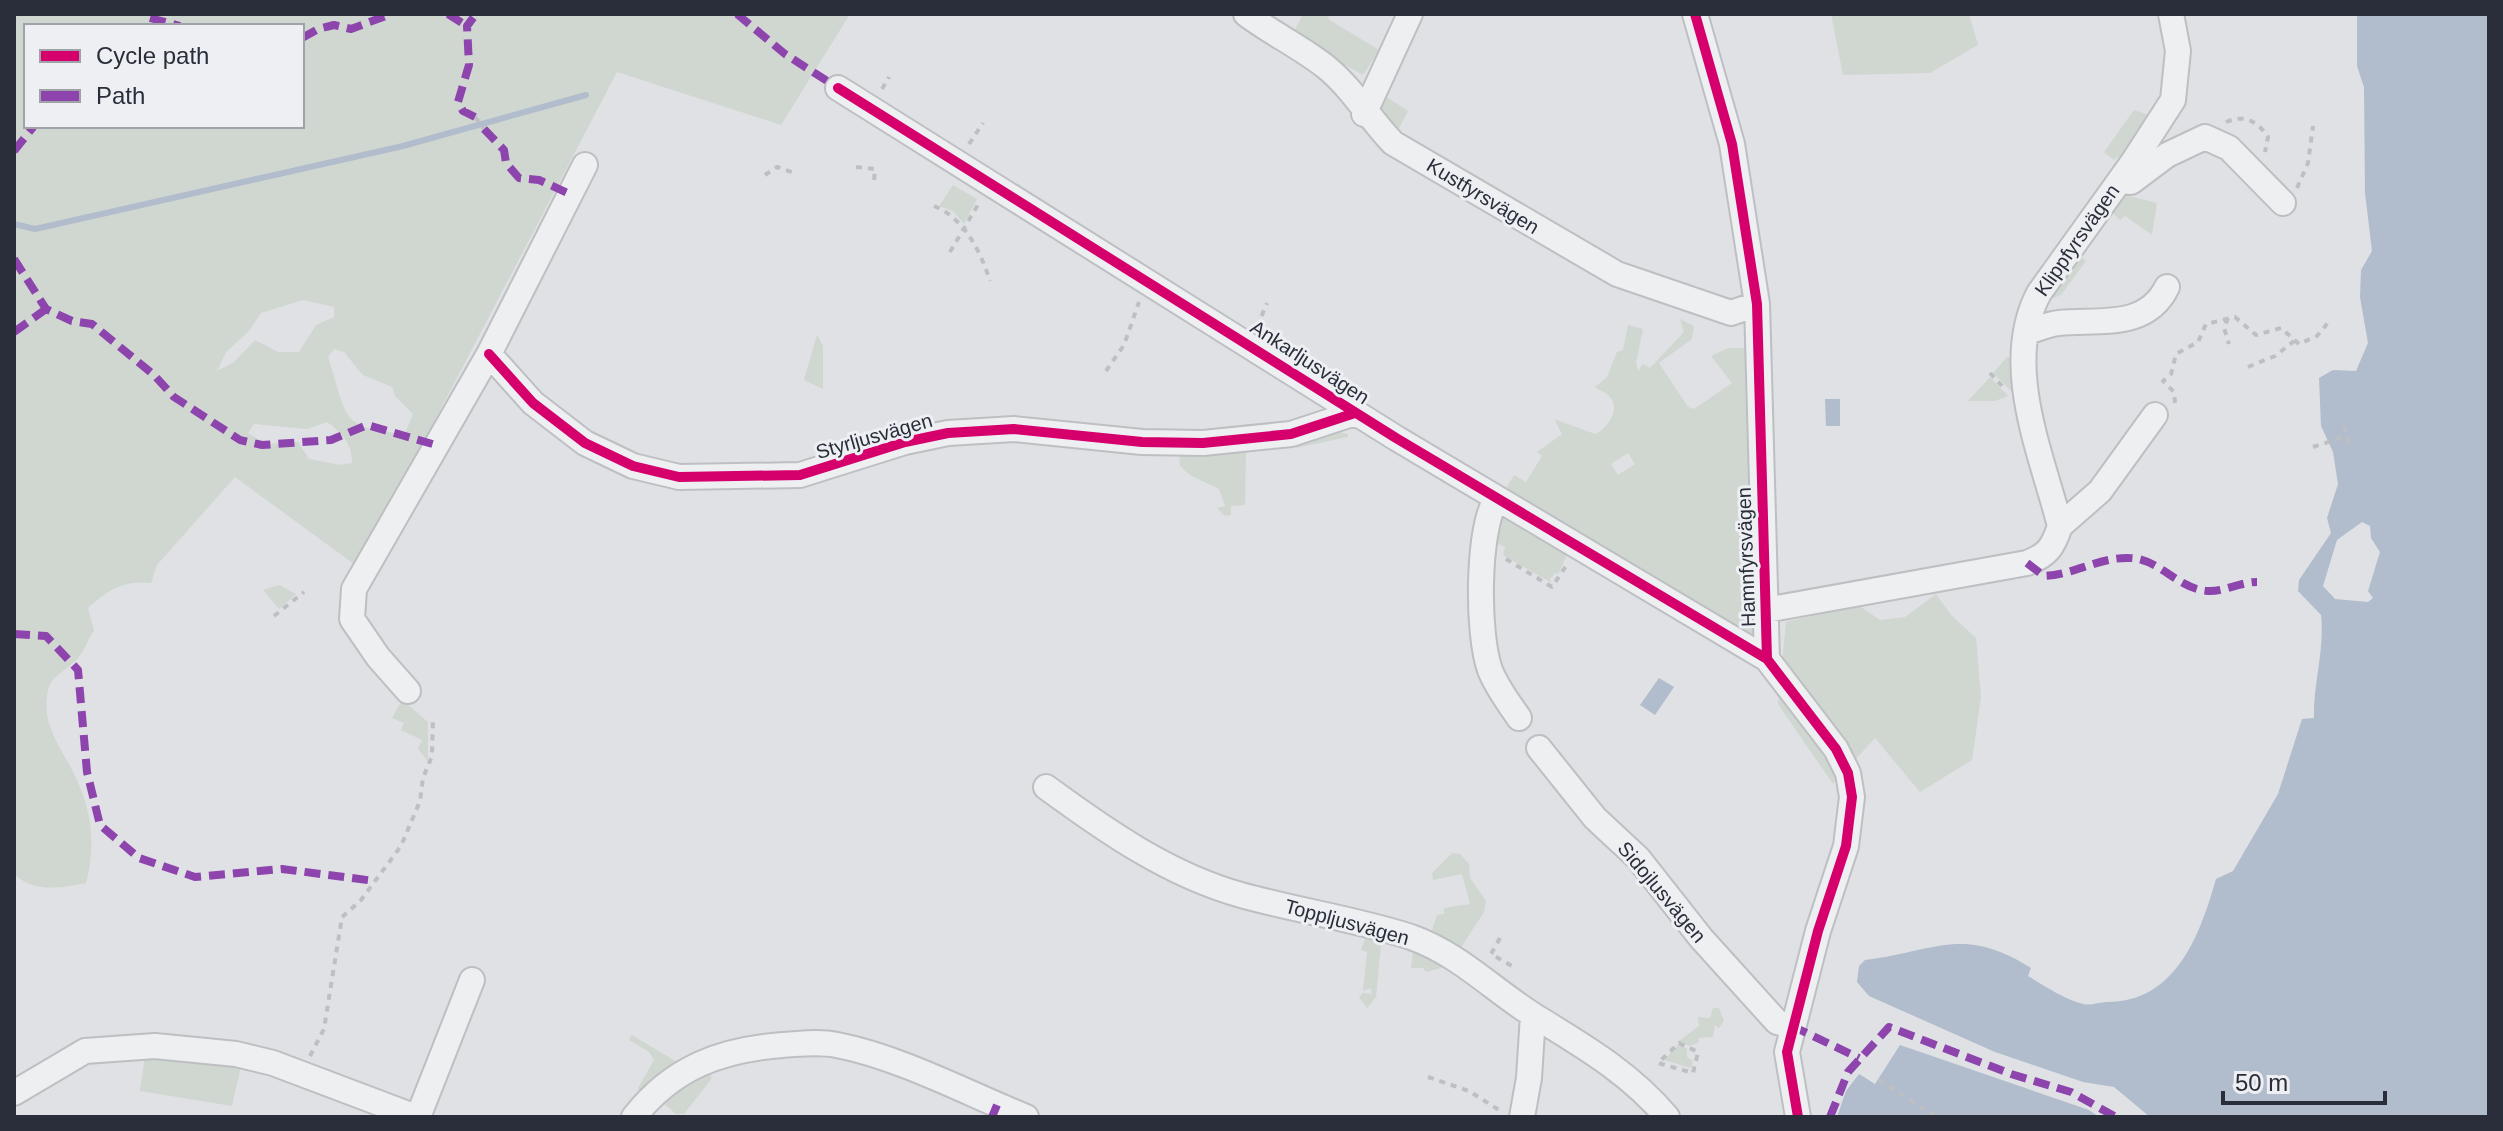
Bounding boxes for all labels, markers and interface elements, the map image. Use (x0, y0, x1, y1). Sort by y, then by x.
legend (24, 24, 304, 128)
text: Cycle path (96, 42, 209, 69)
text: Path (96, 82, 145, 109)
street label: Kustfyrsvägen (1423, 154, 1543, 238)
street label: Klippfyrsvägen (2030, 180, 2124, 300)
street label: Ankarljusvägen (1247, 316, 1373, 408)
street label: Styrljusvägen (813, 409, 935, 463)
street label: Hamnfyrsvägen (1733, 487, 1759, 627)
street label: Sidojlusvägen (1614, 837, 1710, 947)
street label: Toppljusvägen (1282, 895, 1412, 949)
scale bar (2223, 1055, 2385, 1105)
text: 50 m (2235, 1069, 2288, 1096)

